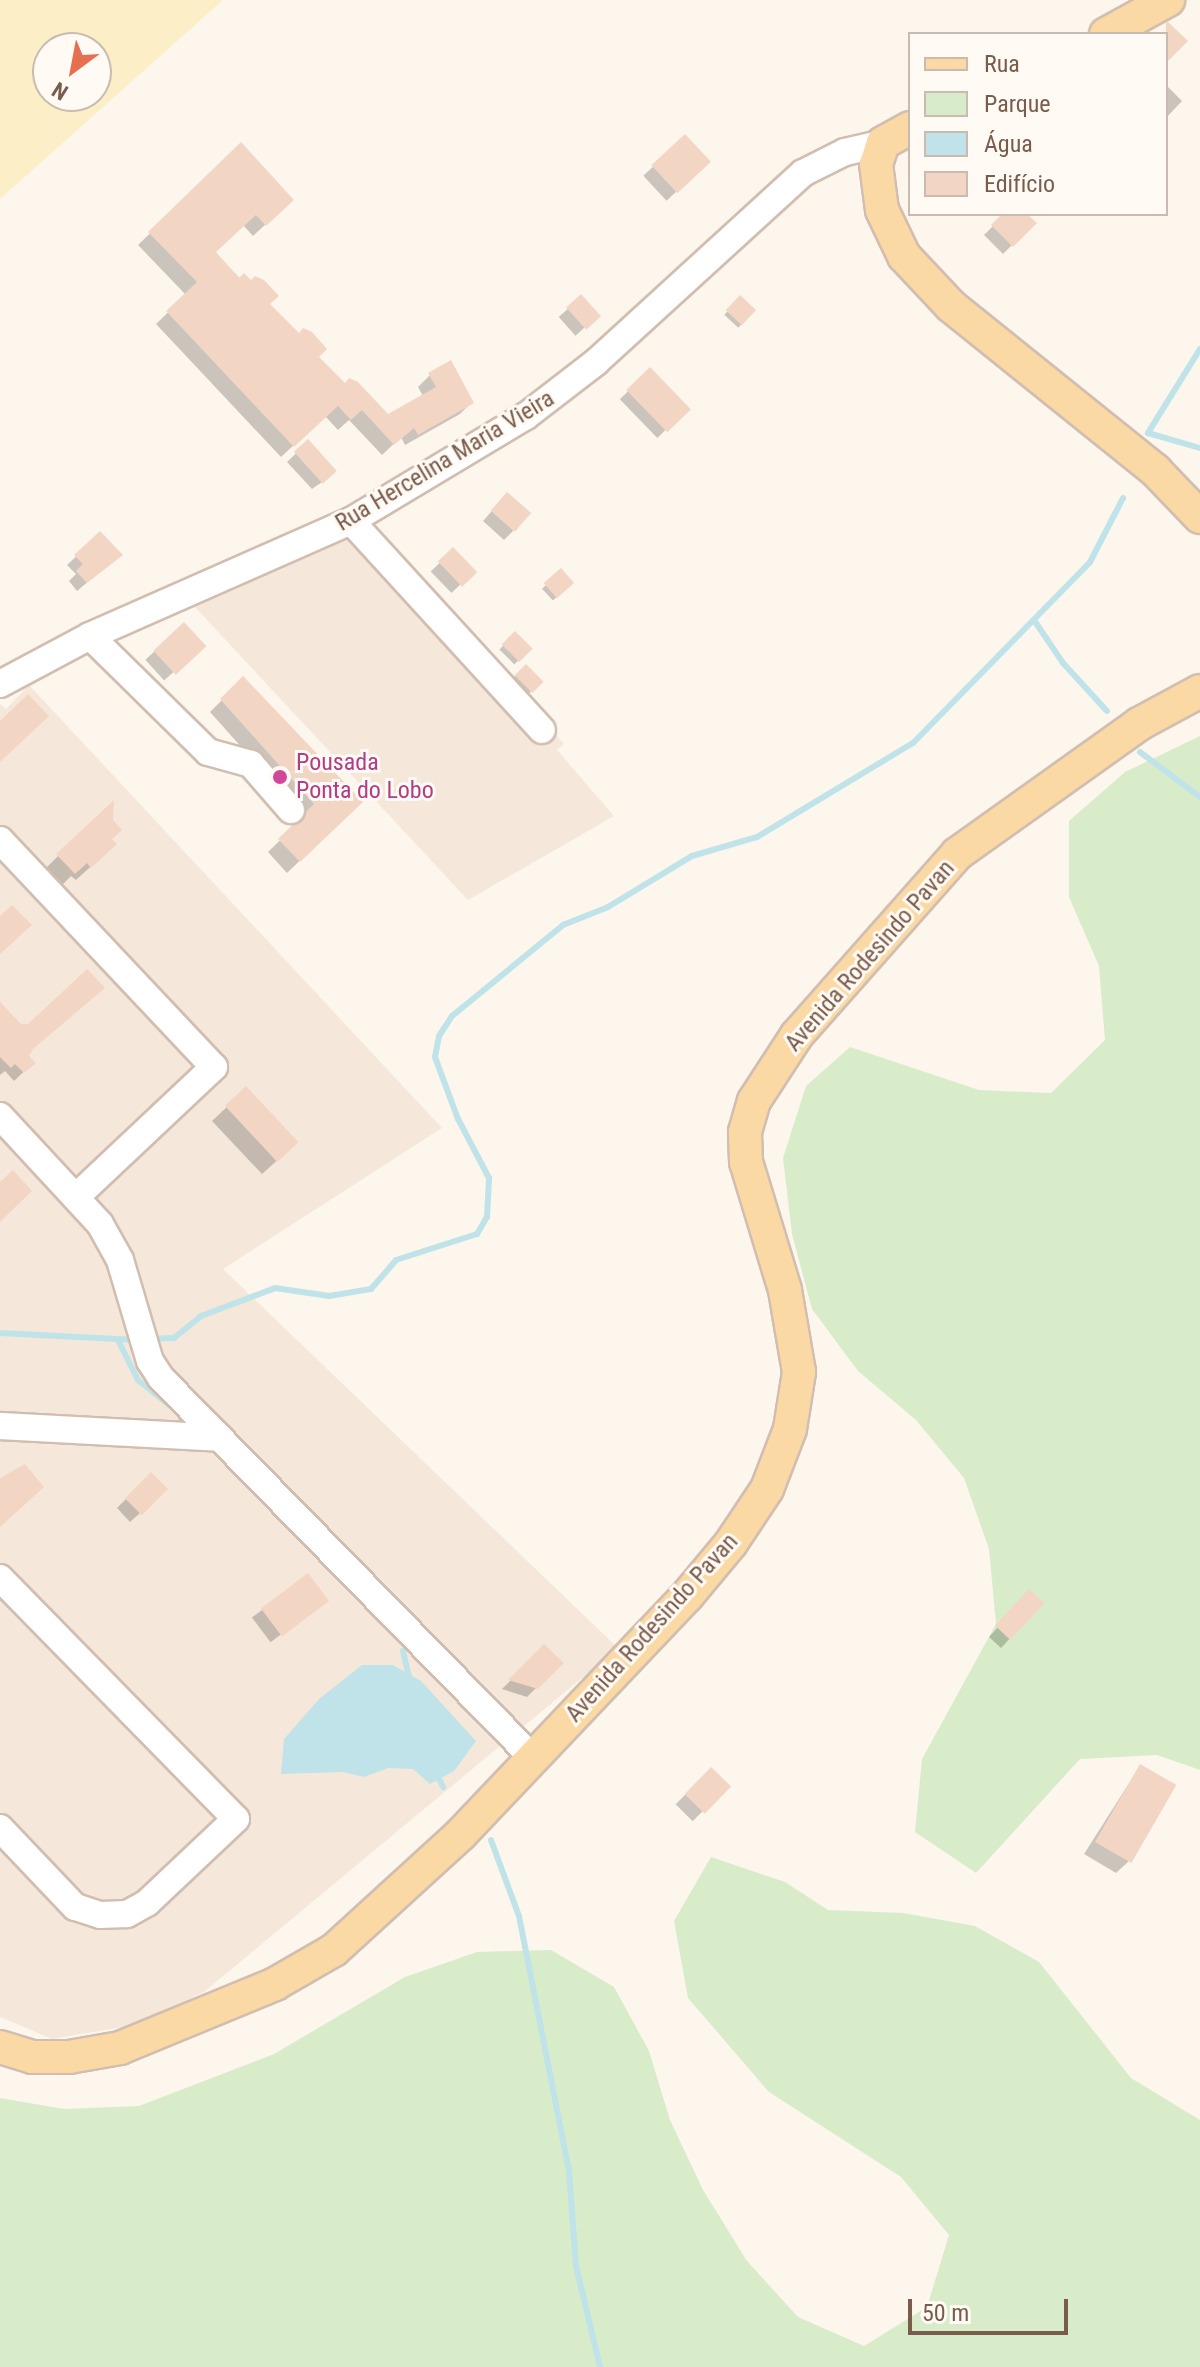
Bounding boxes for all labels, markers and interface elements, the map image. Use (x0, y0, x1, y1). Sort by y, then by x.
north arrow (32, 32, 112, 112)
legend (908, 32, 1168, 216)
text: Rua (984, 50, 1020, 78)
text: N (48, 77, 72, 105)
text: Parque (984, 90, 1051, 118)
text: Água (984, 130, 1033, 158)
text: Edifício (984, 170, 1055, 198)
street label: Rua Hercelina Maria Vieira (330, 384, 560, 538)
place label: Pousada Ponta do Lobo (296, 749, 434, 805)
marker: Pousada Ponta do Lobo (271, 768, 289, 786)
street label: Avenida Rodesindo Pavan (779, 855, 961, 1057)
street label: Avenida Rodesindo Pavan (560, 1528, 744, 1728)
scale bar (912, 2283, 1072, 2333)
text: 50 m (922, 2299, 969, 2327)

